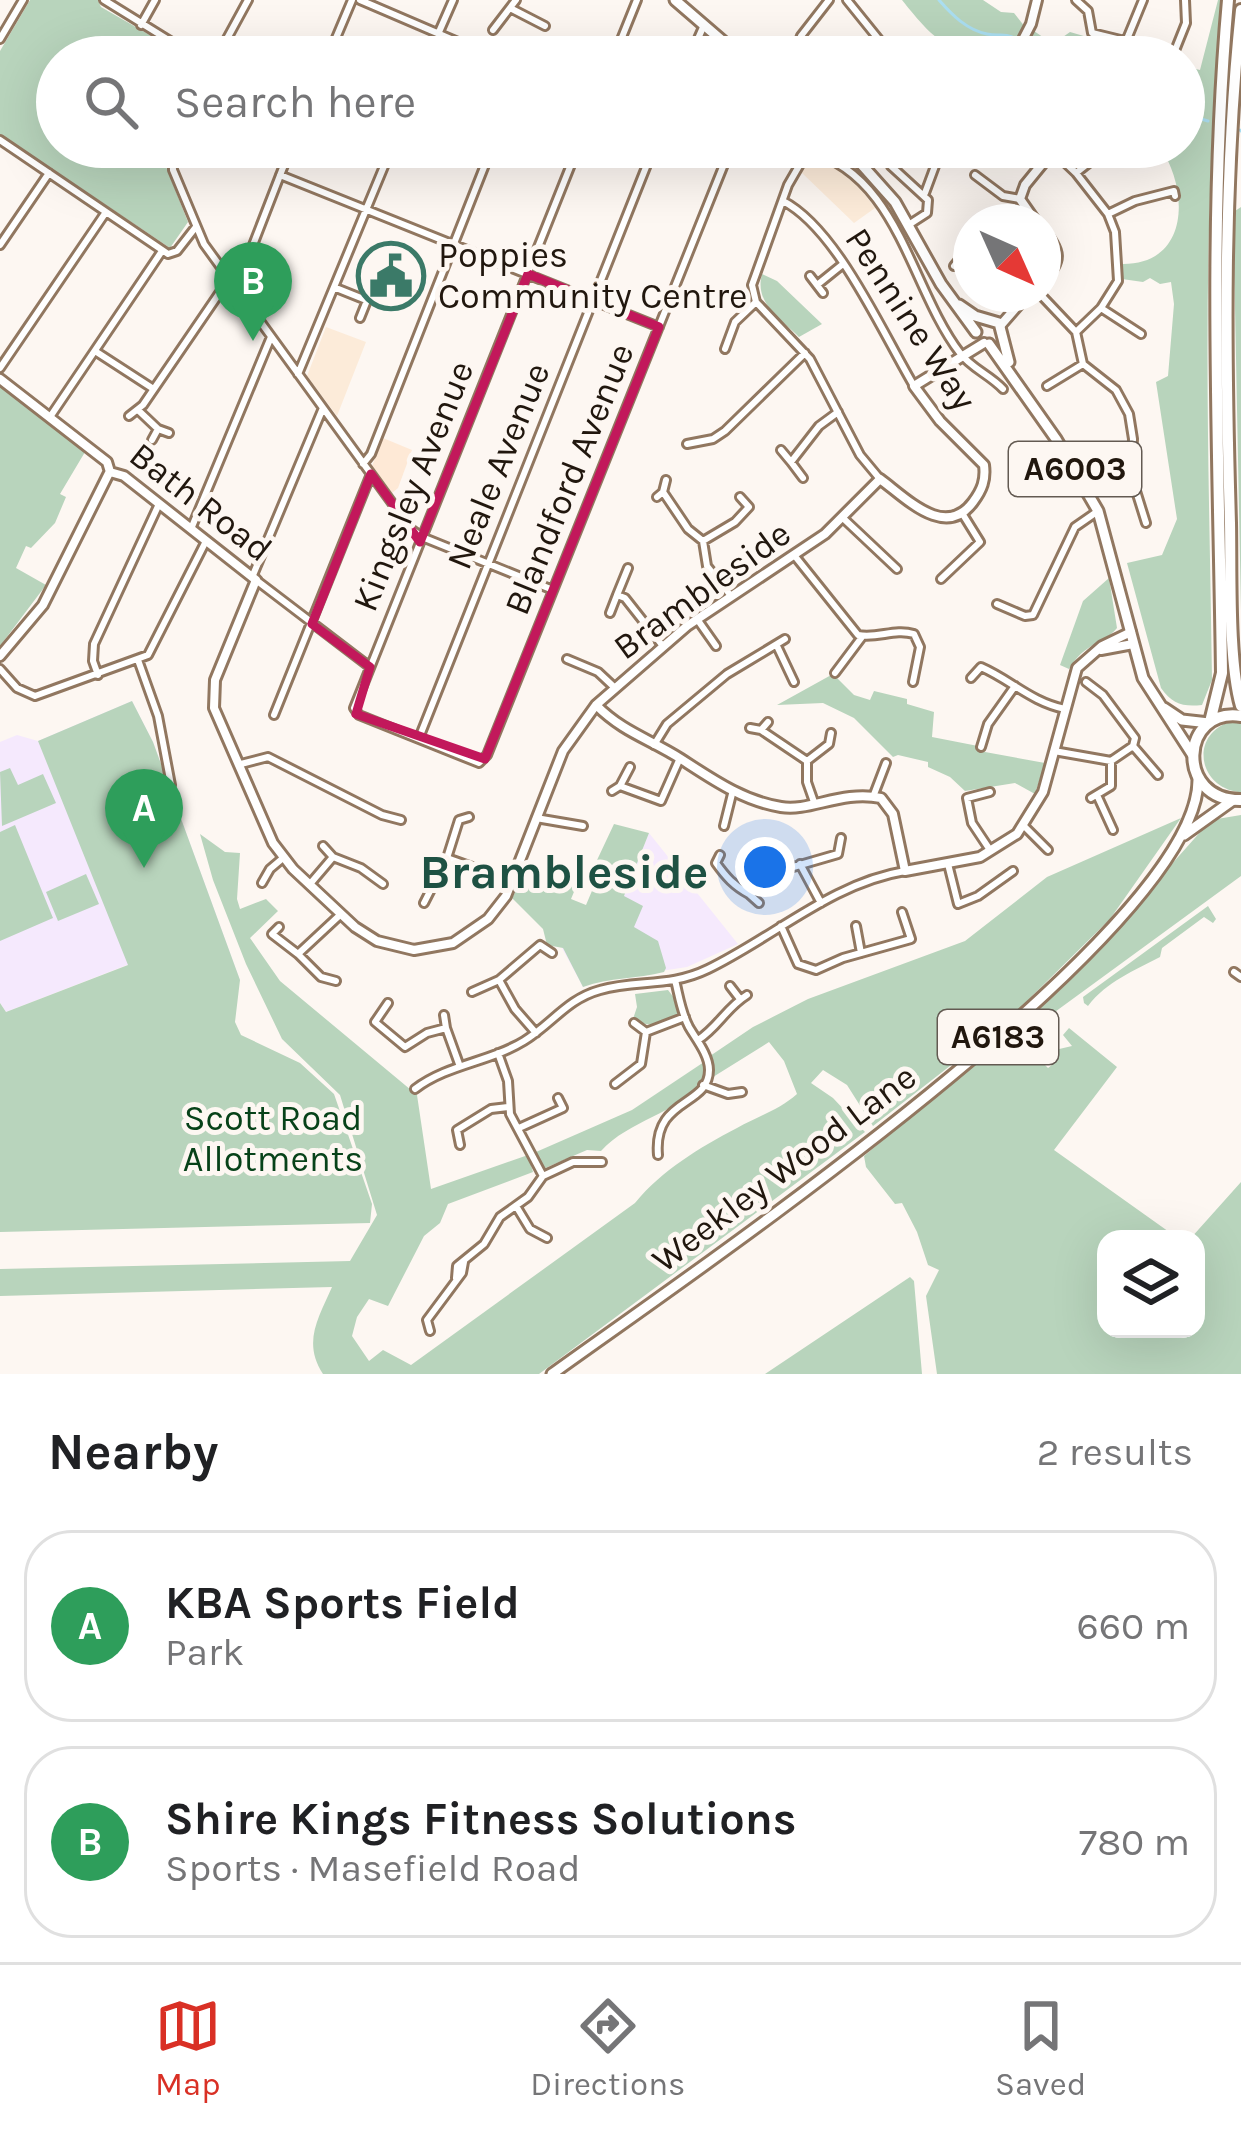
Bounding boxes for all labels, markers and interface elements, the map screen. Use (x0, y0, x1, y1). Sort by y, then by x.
search box (36, 36, 1205, 168)
icon: search (78, 69, 144, 135)
text: Search here (174, 76, 416, 128)
north arrow (953, 204, 1061, 312)
street label: Pennine Way (836, 220, 986, 418)
place label: Poppies Community Centre (438, 234, 748, 317)
public building icon: Poppies Community Centre (356, 241, 426, 311)
pin: B (214, 242, 292, 341)
street label: Blandford Avenue (495, 337, 643, 621)
street label: Kingsley Avenue (344, 355, 482, 617)
street label: Neale Avenue (438, 357, 558, 575)
street label: Bath Road (122, 433, 280, 571)
road number: A6003 (1009, 442, 1141, 496)
street label: Brambleside (605, 512, 799, 668)
pin: A (105, 769, 183, 868)
your location (735, 837, 795, 897)
district label: Brambleside (419, 844, 709, 900)
road number: A6183 (938, 1010, 1058, 1064)
street label: Weekley Wood Lane (644, 1055, 924, 1281)
park label: Scott Road Allotments (183, 1097, 363, 1180)
map controls (1097, 1230, 1205, 1338)
button: layers (1097, 1230, 1205, 1338)
text: Nearby (48, 1422, 218, 1482)
text: 2 results (1037, 1429, 1193, 1475)
text: KBA Sports Field (165, 1577, 520, 1629)
text: A (78, 1603, 102, 1649)
text: 660 m (1076, 1603, 1190, 1649)
text: Park (165, 1629, 244, 1675)
text: Shire Kings Fitness Solutions (165, 1793, 797, 1845)
text: B (77, 1819, 103, 1865)
text: 780 m (1079, 1819, 1190, 1865)
text: Sports · Masefield Road (165, 1845, 581, 1891)
tab: Map (155, 1993, 221, 2103)
tab: Directions (530, 1993, 685, 2103)
tab: Saved (995, 1993, 1086, 2103)

